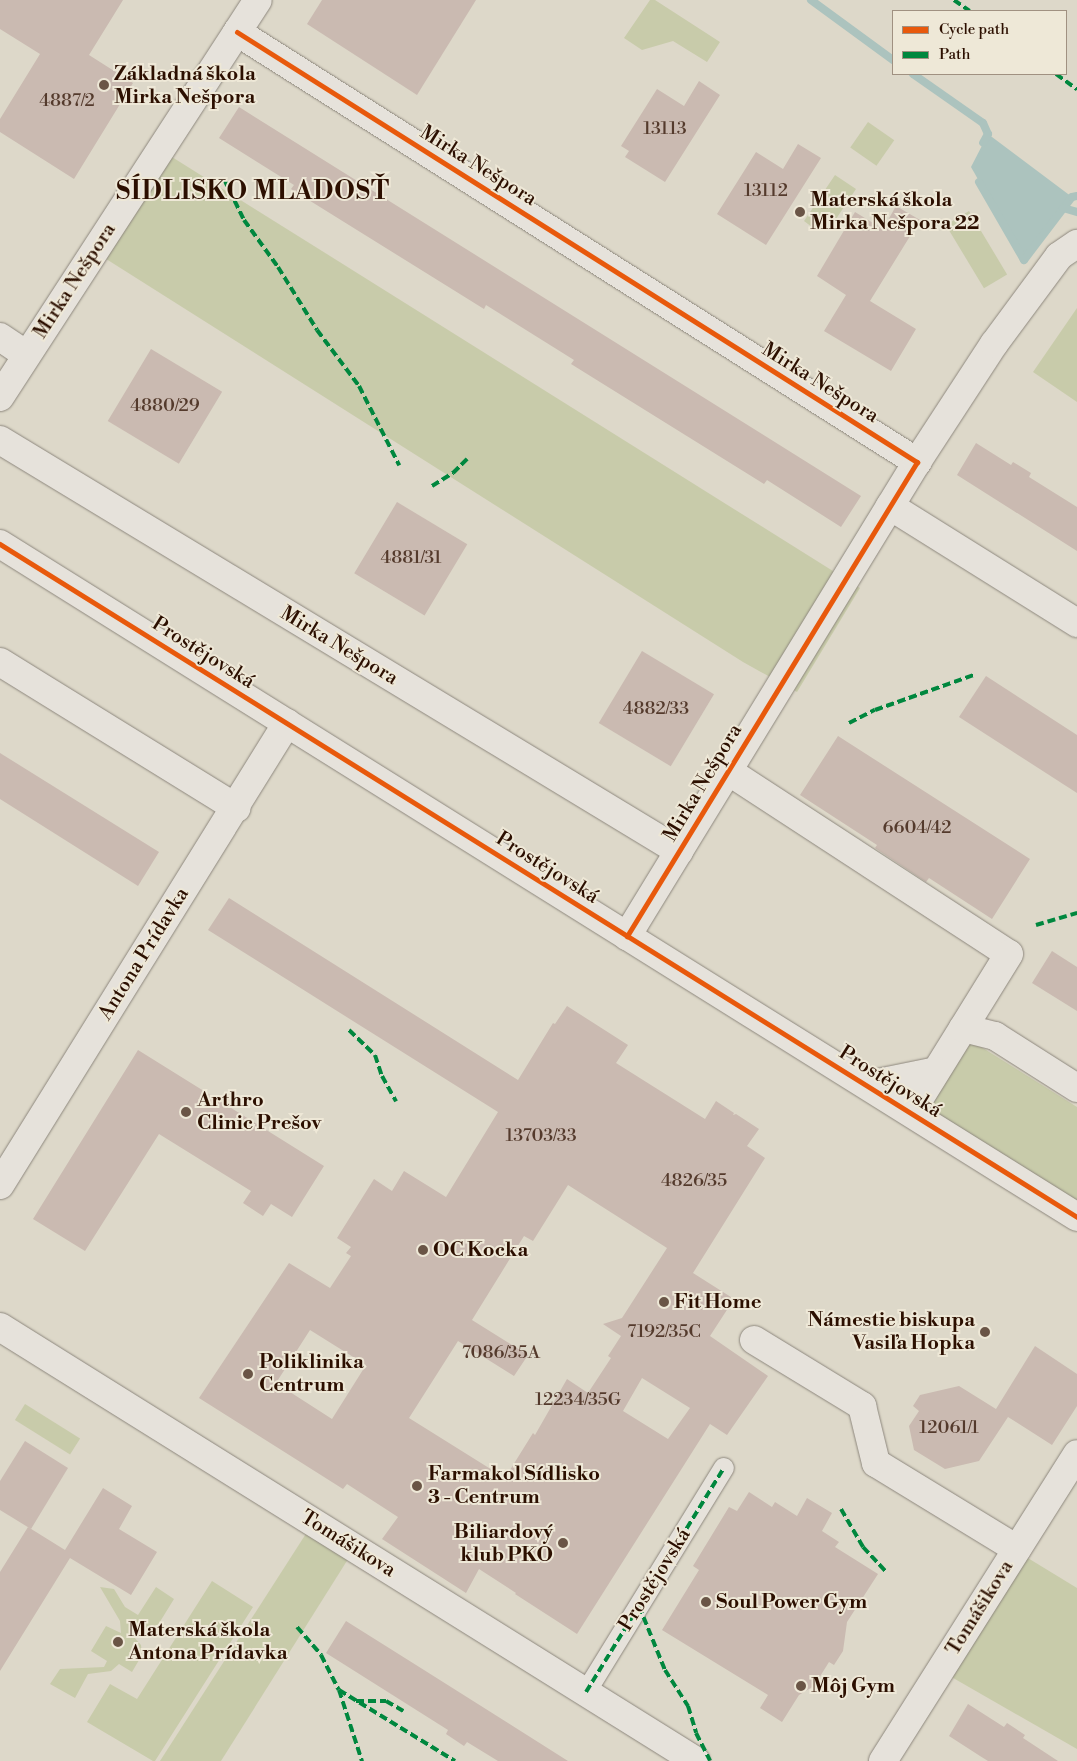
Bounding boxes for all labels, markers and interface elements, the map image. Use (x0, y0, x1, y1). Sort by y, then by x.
legend (892, 10, 1067, 75)
text: Cycle path (939, 20, 1009, 39)
text: Path (939, 45, 971, 64)
place label: Základná škola Mirka Nešpora (114, 62, 256, 109)
marker: Základná škola Mirka Nešpora (98, 79, 110, 91)
house number: 4887/2 (39, 90, 95, 112)
house number: 13113 (643, 118, 687, 140)
street label: Mirka Nešpora (415, 121, 541, 211)
district label: SÍDLISKO MLADOSŤ (114, 177, 392, 207)
house number: 13112 (744, 180, 788, 202)
place label: Materská škola Mirka Nešpora 22 (810, 188, 979, 235)
marker: Materská škola Mirka Nešpora 22 (794, 206, 806, 218)
street label: Mirka Nešpora (29, 219, 121, 343)
street label: Mirka Nešpora (757, 338, 883, 428)
house number: 4880/29 (130, 395, 200, 417)
house number: 4881/31 (381, 547, 441, 569)
street label: Mirka Nešpora (276, 601, 402, 691)
street label: Prostějovská (147, 612, 259, 694)
house number: 4882/33 (623, 698, 689, 720)
street label: Mirka Nešpora (658, 720, 748, 846)
house number: 6604/42 (883, 817, 951, 839)
street label: Prostějovská (491, 827, 603, 909)
street label: Antona Prídavka (94, 883, 194, 1025)
street label: Prostějovská (834, 1041, 946, 1123)
place label: Arthro Clinic Prešov (197, 1088, 321, 1135)
marker: Arthro Clinic Prešov (179, 1105, 193, 1119)
house number: 13703/33 (505, 1125, 577, 1147)
house number: 4826/35 (661, 1170, 727, 1192)
place label: OC Kocka (433, 1238, 528, 1262)
marker: OC Kocka (417, 1244, 429, 1256)
place label: Fit Home (674, 1290, 761, 1314)
marker: Fit Home (658, 1296, 670, 1308)
place label: Námestie biskupa Vasiľa Hopka (808, 1308, 975, 1355)
house number: 7192/35C (627, 1321, 701, 1343)
marker: Námestie biskupa Vasiľa Hopka (979, 1326, 991, 1338)
house number: 7086/35A (462, 1342, 540, 1364)
place label: Poliklinika Centrum (259, 1350, 364, 1397)
marker: Poliklinika Centrum (241, 1367, 255, 1381)
house number: 12234/35G (535, 1389, 621, 1411)
house number: 12061/1 (919, 1417, 979, 1439)
place label: Farmakol Sídlisko 3 - Centrum (428, 1462, 600, 1509)
marker: Farmakol Sídlisko 3 - Centrum (410, 1479, 424, 1493)
street label: Tomášikova (296, 1505, 400, 1583)
place label: Biliardový klub PKO (454, 1520, 553, 1567)
street label: Prostějovská (614, 1524, 696, 1636)
marker: Biliardový klub PKO (557, 1537, 569, 1549)
street label: Tomášikova (941, 1556, 1019, 1660)
place label: Soul Power Gym (716, 1590, 867, 1614)
marker: Soul Power Gym (700, 1596, 712, 1608)
place label: Materská škola Antona Prídavka (128, 1618, 288, 1665)
marker: Materská škola Antona Prídavka (112, 1636, 124, 1648)
place label: Môj Gym (811, 1674, 895, 1698)
marker: Môj Gym (795, 1680, 807, 1692)

